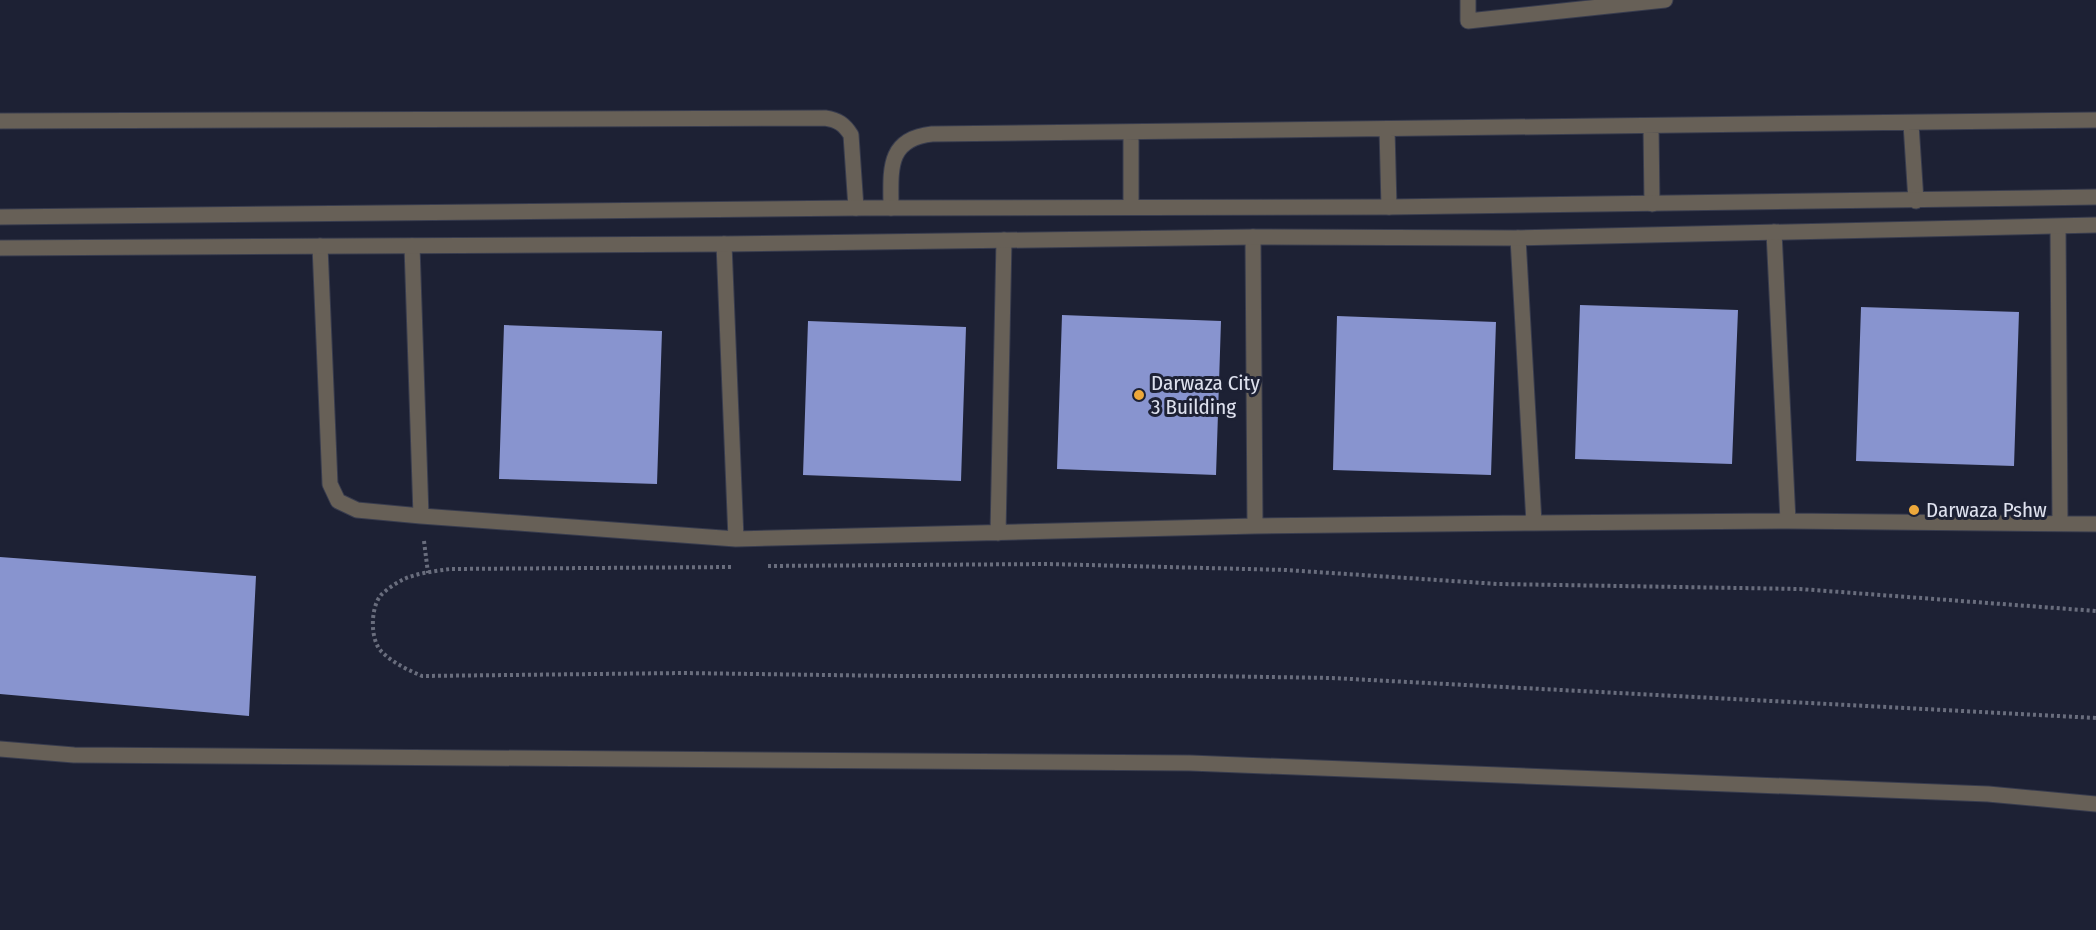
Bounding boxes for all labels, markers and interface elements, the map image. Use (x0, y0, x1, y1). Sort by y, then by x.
place label: Darwaza City 3 Building (1151, 370, 1260, 420)
marker: Darwaza City 3 Building (1132, 388, 1146, 402)
place label: Darwaza Pshw (1926, 497, 2047, 523)
marker: Darwaza Pshw (1907, 503, 1921, 517)

